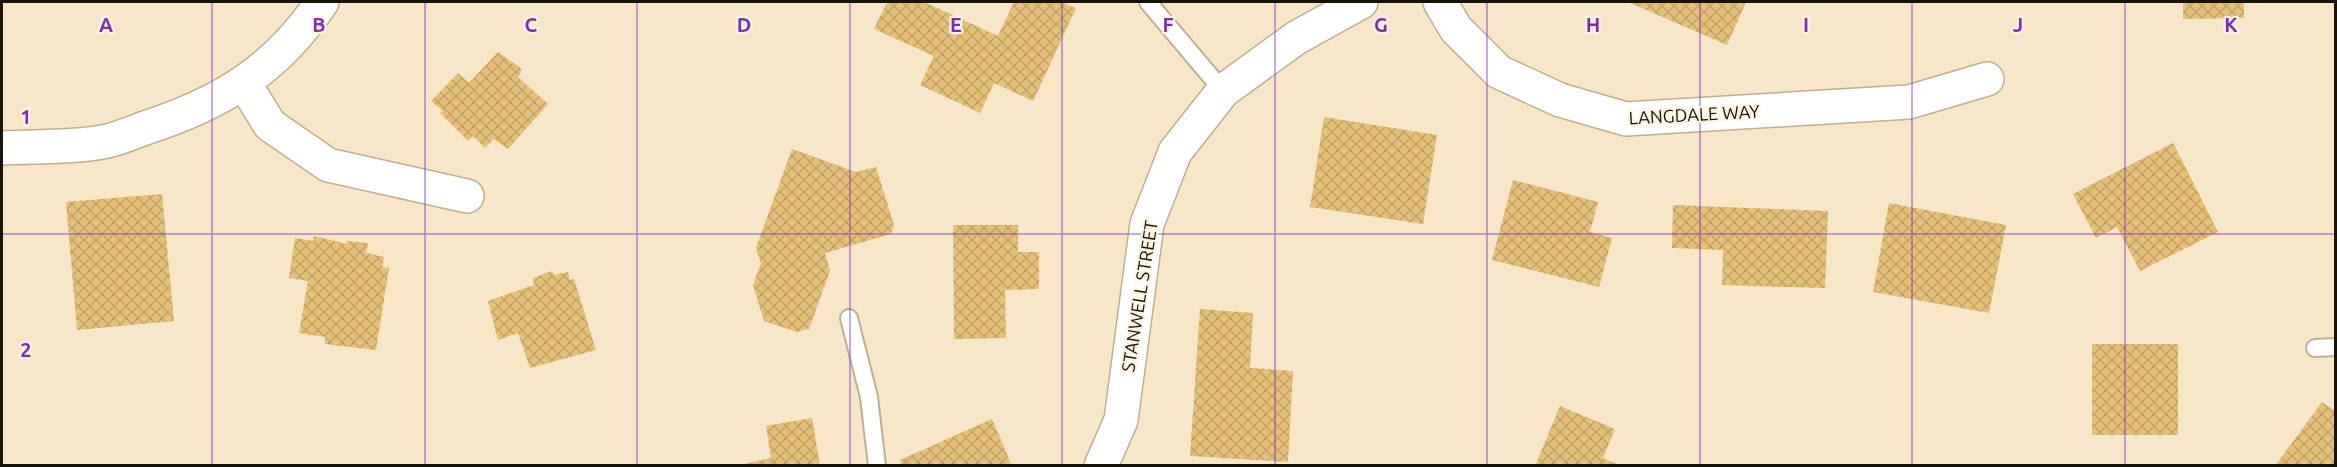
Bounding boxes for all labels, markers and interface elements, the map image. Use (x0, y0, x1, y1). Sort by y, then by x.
text: A (99, 13, 113, 36)
text: B (312, 13, 326, 36)
text: C (525, 13, 538, 36)
text: D (737, 13, 751, 36)
text: E (950, 13, 962, 36)
text: F (1162, 13, 1174, 36)
text: G (1374, 13, 1388, 36)
text: H (1586, 13, 1600, 36)
text: I (1803, 13, 1809, 36)
text: J (2013, 13, 2023, 36)
text: K (2224, 13, 2238, 36)
street label: LANGDALE WAY (1628, 101, 1761, 127)
text: 1 (20, 105, 32, 128)
street label: STANWELL STREET (1117, 219, 1161, 373)
text: 2 (20, 338, 32, 361)

